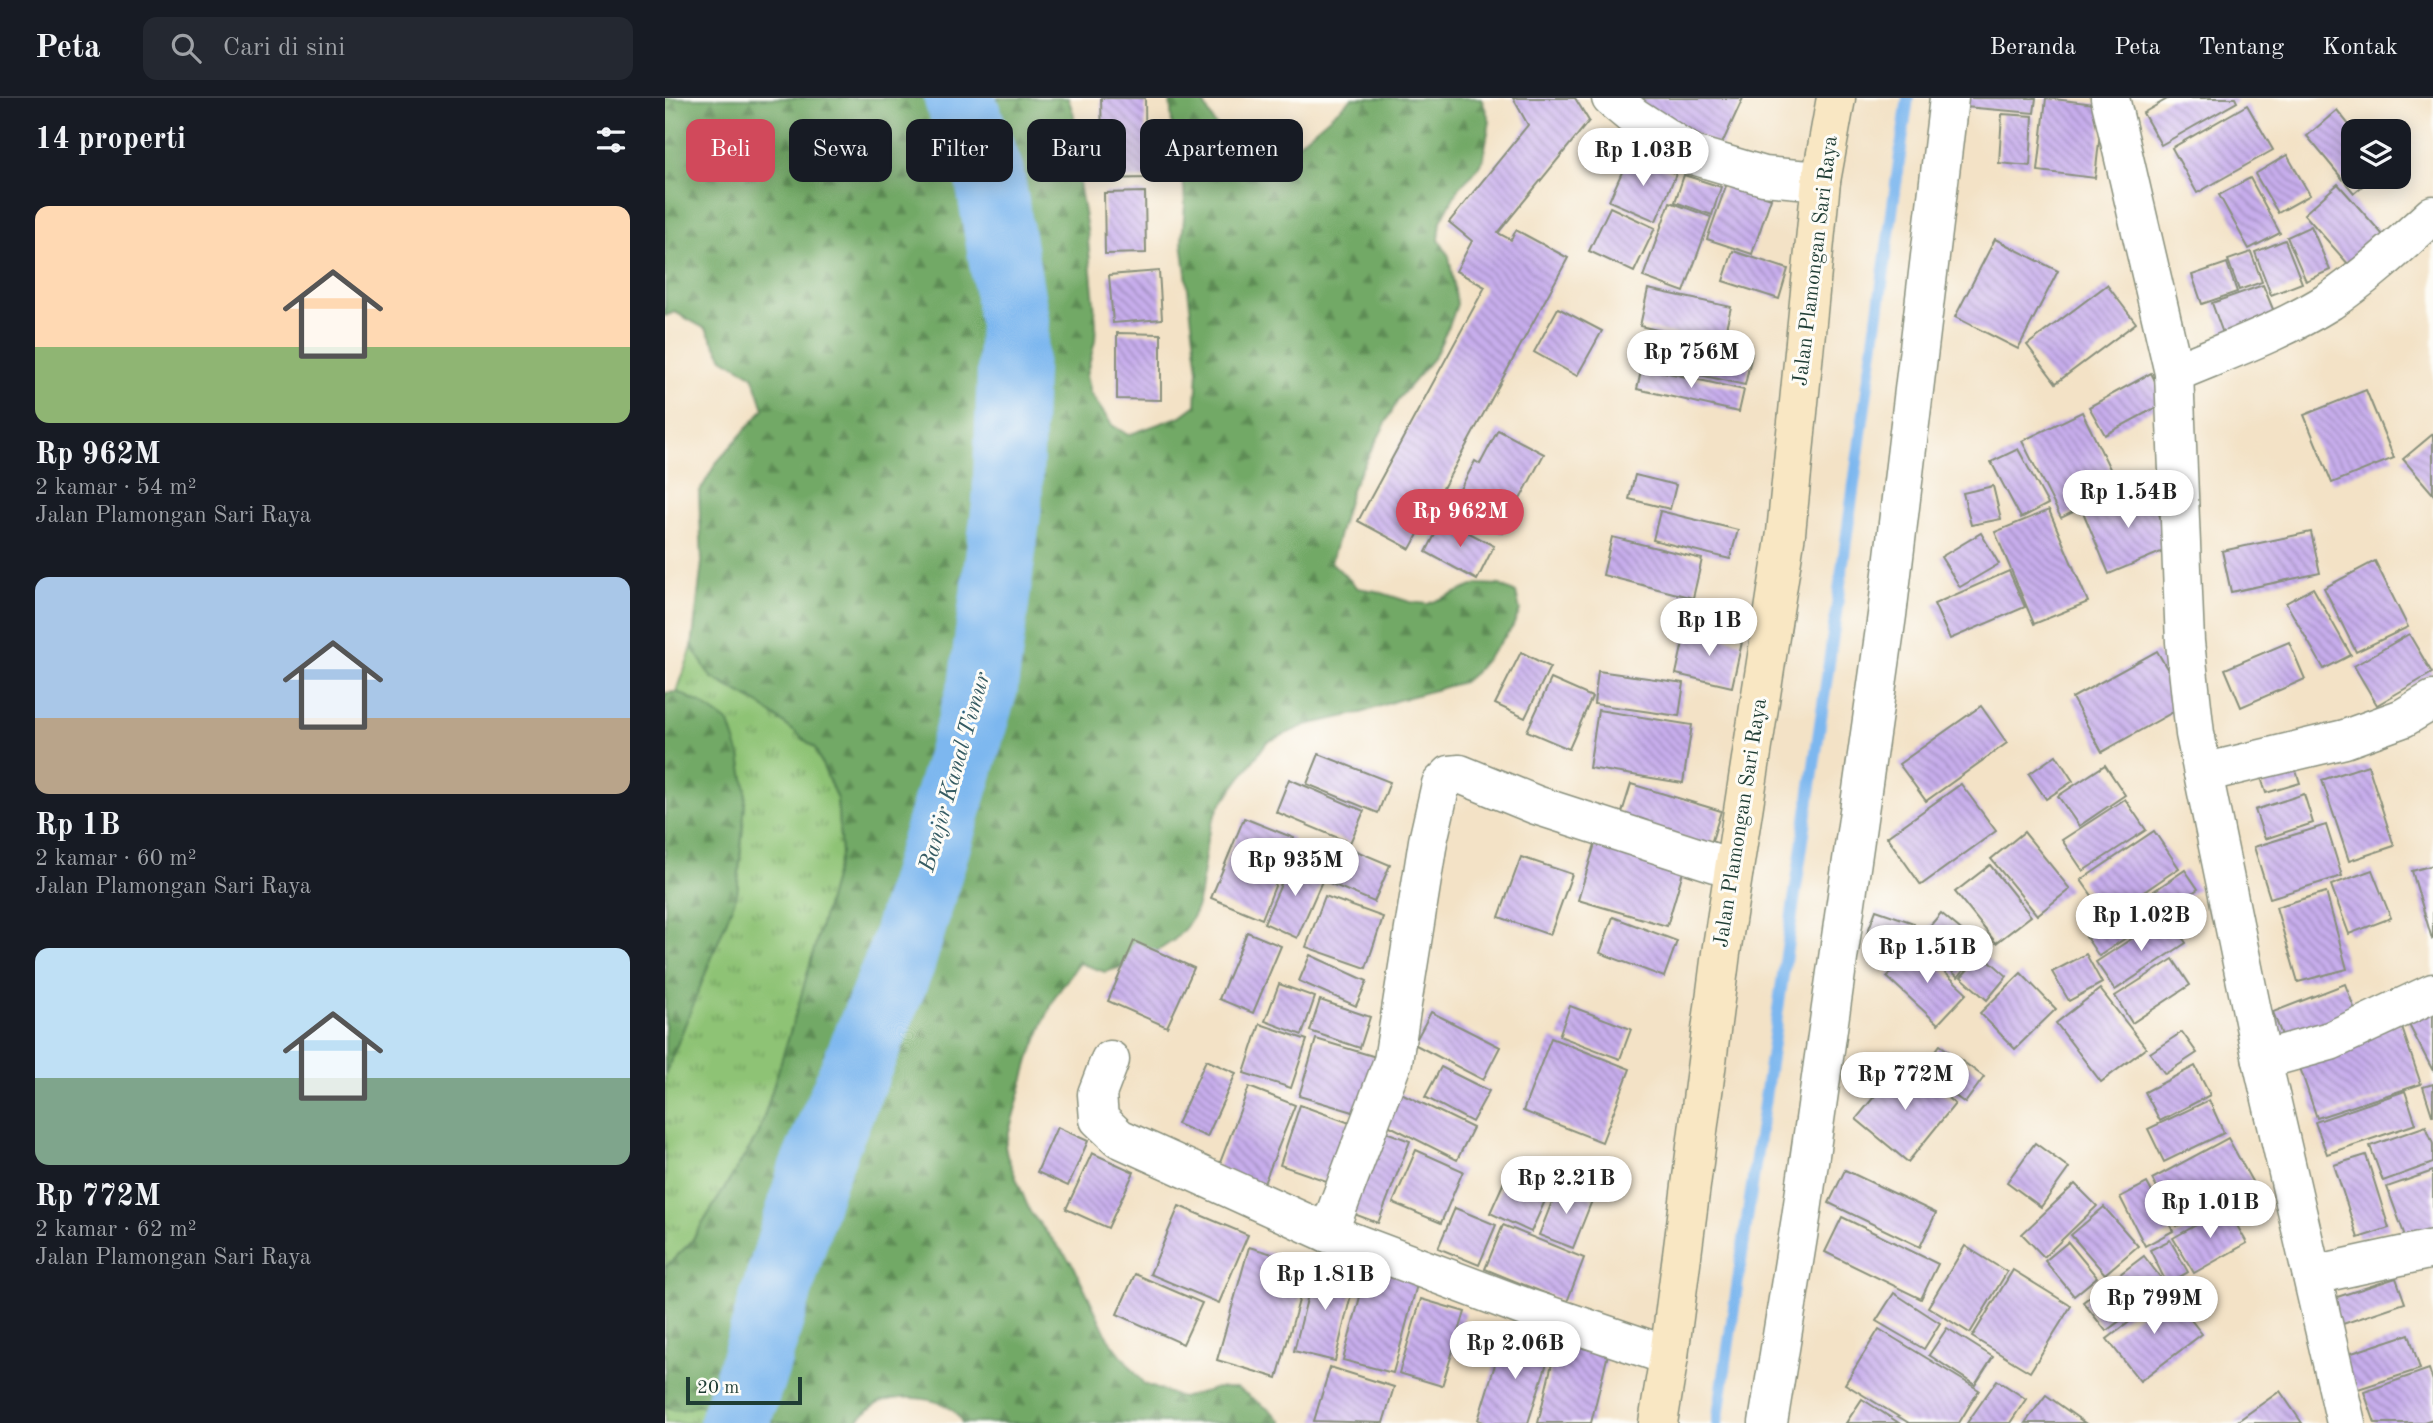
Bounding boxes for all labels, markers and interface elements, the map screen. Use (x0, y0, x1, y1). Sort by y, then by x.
search box (143, 17, 633, 80)
icon: search (167, 29, 205, 67)
text: Peta (35, 32, 101, 65)
text: Cari di sini (223, 35, 345, 61)
text: Beranda (1990, 36, 2076, 60)
text: Peta (2114, 36, 2161, 60)
text: Tentang (2199, 36, 2284, 60)
text: Kontak (2322, 36, 2398, 60)
chip: Beli (686, 119, 775, 182)
chip: Sewa (789, 119, 892, 182)
chip: Filter (906, 119, 1013, 182)
chip: Baru (1027, 119, 1126, 182)
chip: Apartemen (1140, 119, 1303, 182)
map controls (2341, 119, 2411, 189)
button: layers (2341, 119, 2411, 189)
icon: filters (592, 121, 630, 159)
text: 14 properti (35, 125, 186, 155)
pin: Rp 1.03B (1571, 129, 1715, 188)
street label: Jalan Plamongan Sari Raya (1790, 135, 1842, 387)
text: Rp 1.03B (1594, 139, 1692, 162)
icon: home (270, 251, 396, 377)
pin: Rp 756M (1626, 330, 1756, 390)
text: Rp 756M (1643, 341, 1739, 364)
text: Rp 962M (35, 440, 161, 470)
pin: Rp 1.54B (2056, 470, 2200, 530)
text: 2 kamar · 54 m² (35, 476, 197, 499)
text: Rp 1.54B (2079, 481, 2177, 504)
pin: Rp 962M (1395, 490, 1525, 549)
text: Rp 962M (1412, 500, 1508, 523)
text: Jalan Plamongan Sari Raya (35, 504, 311, 527)
pin: Rp 1B (1660, 598, 1758, 658)
text: Rp 1B (1676, 609, 1742, 632)
icon: home (270, 622, 396, 748)
water label: Banjir Kanal Timur (915, 669, 996, 876)
street label: Jalan Plamongan Sari Raya (1711, 697, 1771, 949)
text: Rp 1B (35, 811, 120, 841)
pin: Rp 935M (1230, 838, 1360, 898)
text: 2 kamar · 60 m² (35, 847, 197, 870)
text: Rp 935M (1247, 849, 1343, 872)
text: Jalan Plamongan Sari Raya (35, 875, 311, 898)
pin: Rp 1.02B (2069, 894, 2213, 953)
text: Rp 1.02B (2092, 904, 2190, 927)
pin: Rp 1.51B (1855, 926, 1999, 985)
text: Rp 1.51B (1878, 936, 1976, 959)
icon: home (270, 993, 396, 1119)
pin: Rp 772M (1840, 1052, 1970, 1112)
text: Rp 772M (1857, 1063, 1953, 1086)
pin: Rp 2.21B (1494, 1156, 1638, 1216)
text: Rp 2.21B (1517, 1167, 1615, 1190)
pin: Rp 1.01B (2138, 1180, 2282, 1240)
text: Rp 772M (35, 1182, 161, 1212)
text: Rp 1.01B (2161, 1191, 2259, 1214)
text: 2 kamar · 62 m² (35, 1218, 197, 1241)
text: Jalan Plamongan Sari Raya (35, 1246, 311, 1269)
pin: Rp 1.81B (1253, 1252, 1397, 1312)
text: Rp 1.81B (1276, 1263, 1374, 1286)
pin: Rp 799M (2089, 1276, 2219, 1336)
text: Rp 799M (2106, 1287, 2202, 1310)
pin: Rp 2.06B (1443, 1322, 1587, 1381)
text: Rp 2.06B (1466, 1332, 1564, 1355)
scale bar (686, 1374, 801, 1406)
text: 20 m (697, 1379, 739, 1398)

